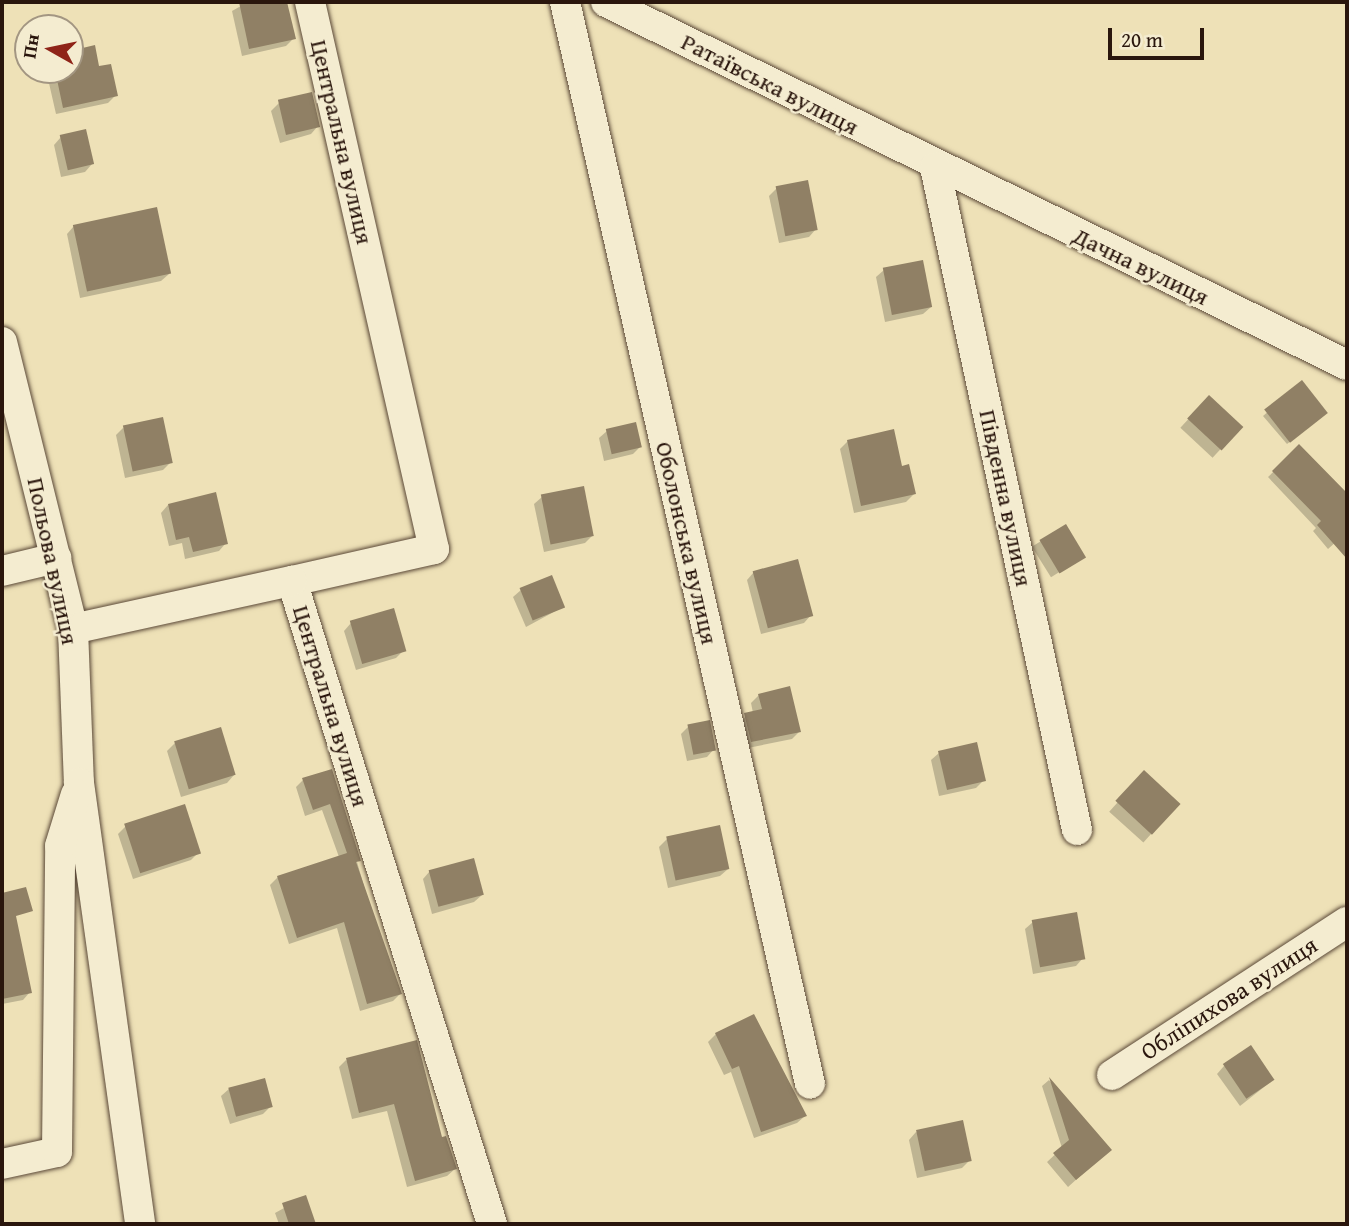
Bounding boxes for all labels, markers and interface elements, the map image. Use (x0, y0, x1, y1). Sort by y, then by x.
north arrow (14, 14, 84, 84)
scale bar (1111, 14, 1207, 58)
text: 20 m (1121, 24, 1163, 55)
street label: Ратаївська вулиця (677, 27, 863, 141)
text: Пн (14, 32, 46, 60)
street label: Центральна вулиця (304, 37, 380, 247)
street label: Дачна вулиця (1068, 221, 1214, 311)
street label: Південна вулиця (973, 407, 1039, 589)
street label: Оболонська вулиця (650, 439, 724, 647)
street label: Польова вулиця (21, 475, 85, 647)
street label: Центральна вулиця (287, 602, 375, 810)
street label: Обліпихова вулиця (1135, 930, 1323, 1066)

